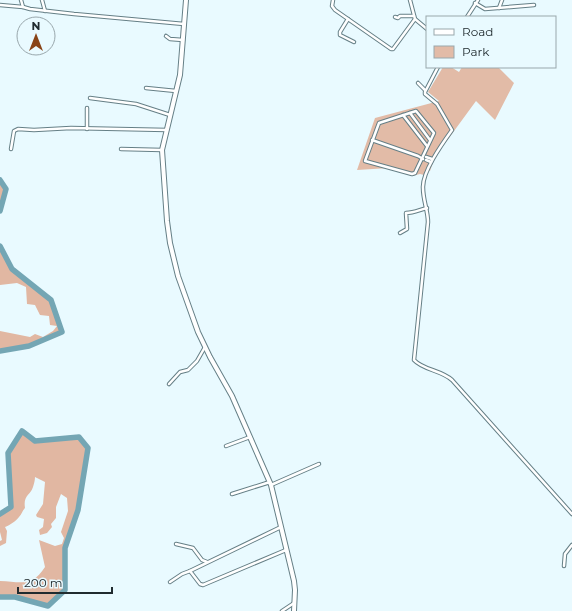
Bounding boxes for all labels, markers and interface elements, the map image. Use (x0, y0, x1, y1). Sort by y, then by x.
north arrow (16, 16, 56, 56)
legend (426, 16, 556, 68)
text: N (32, 19, 40, 33)
text: Road (462, 24, 493, 39)
text: Park (462, 44, 490, 59)
scale bar (18, 569, 112, 595)
text: 200 m (24, 575, 63, 590)

